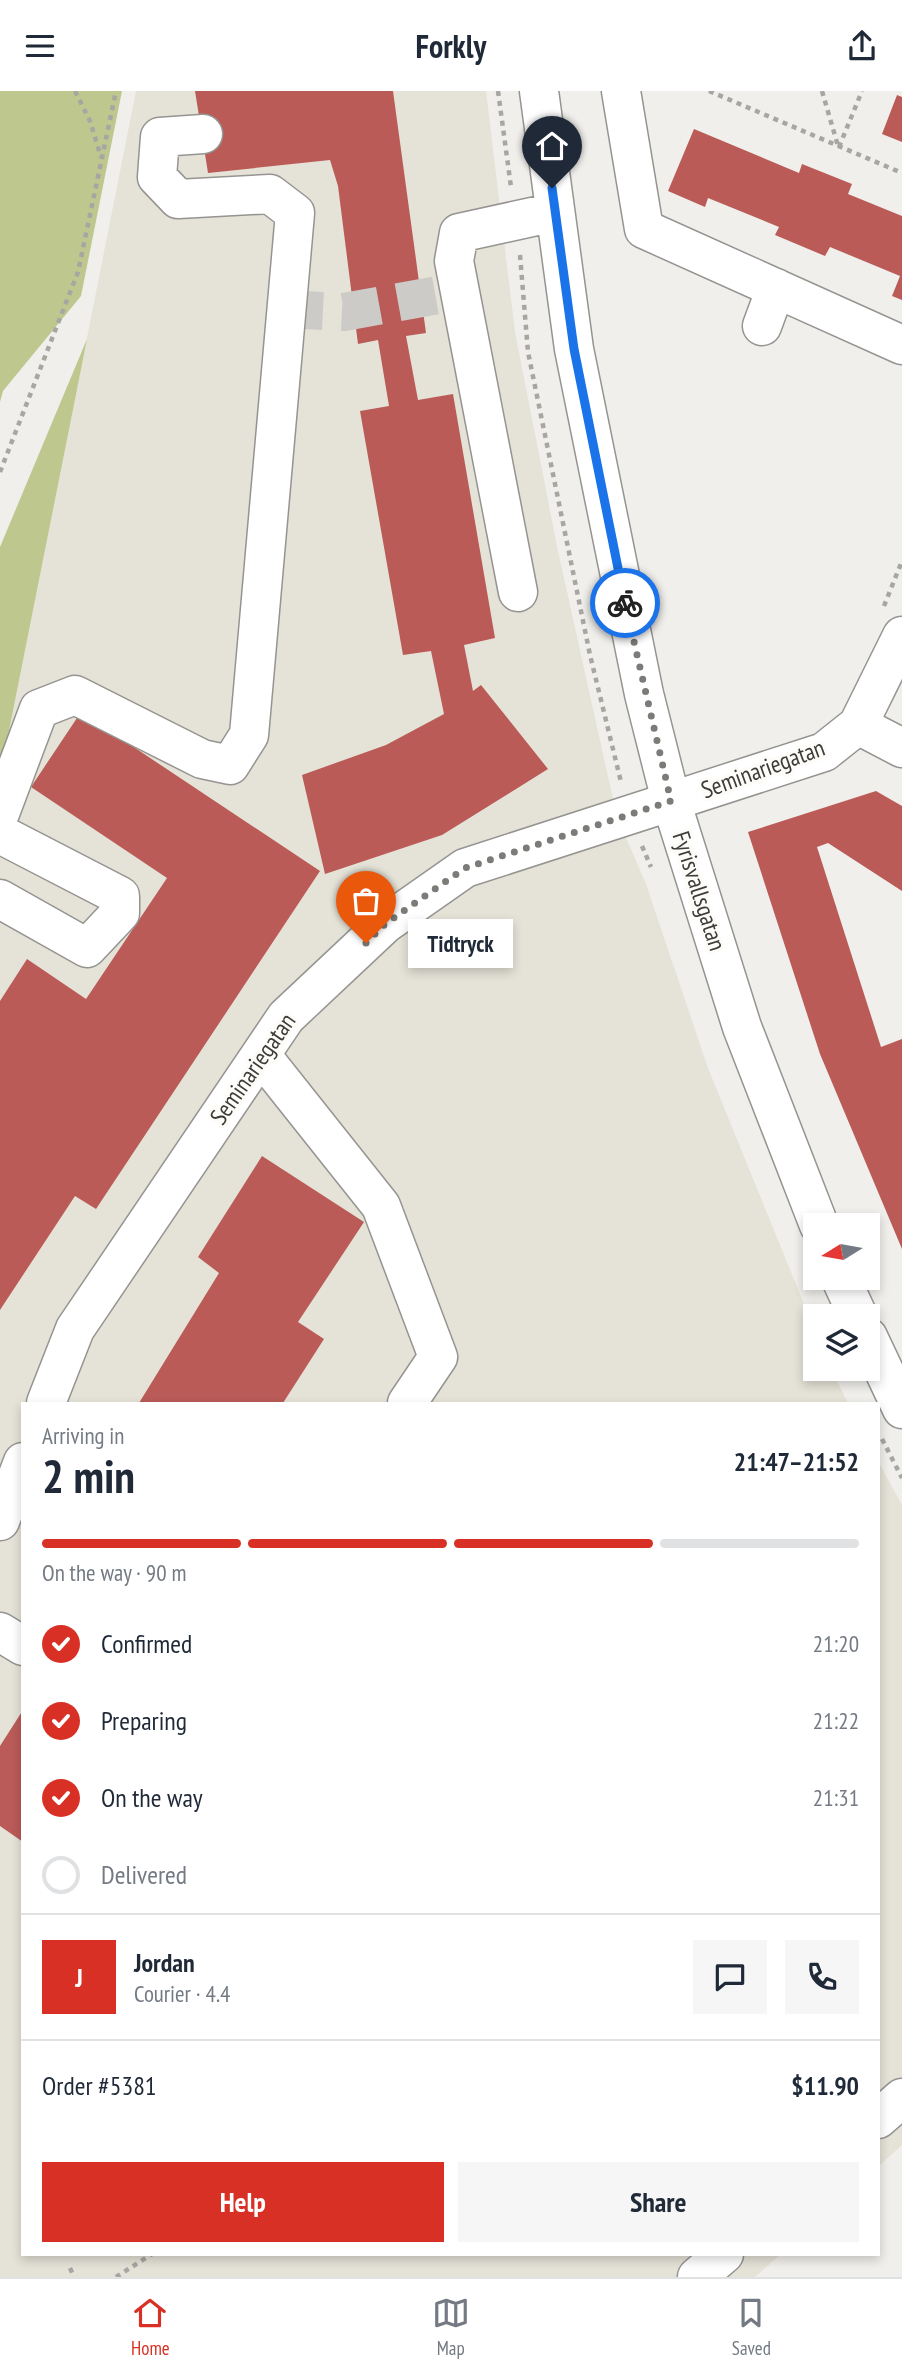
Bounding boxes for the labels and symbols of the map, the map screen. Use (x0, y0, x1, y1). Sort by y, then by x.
pin (522, 116, 582, 188)
courier (590, 568, 660, 638)
street label: Seminariegatan (697, 732, 829, 805)
street label: Fyrisvallsgatan (666, 827, 733, 954)
pin (336, 871, 396, 943)
callout: Tidtryck (408, 919, 513, 967)
street label: Seminariegatan (203, 1007, 302, 1131)
north arrow (803, 1213, 880, 1290)

